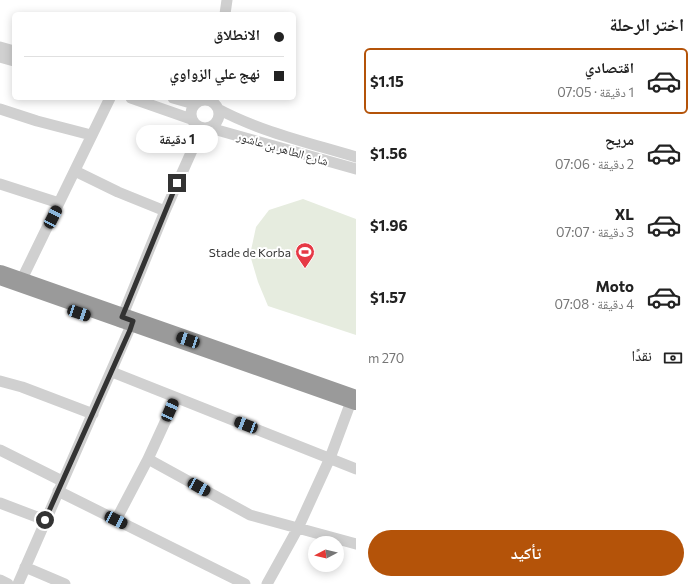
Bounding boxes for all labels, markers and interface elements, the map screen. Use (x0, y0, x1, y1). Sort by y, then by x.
text: اختر الرحلة (610, 13, 684, 35)
text: الانطلاق (214, 25, 260, 43)
text: اقتصادي (585, 58, 634, 76)
icon: car (646, 63, 682, 99)
text: نهج علي الزواوي (169, 64, 260, 82)
text: $1.15 (370, 72, 404, 90)
text: 1 دقيقة · 07:05 (557, 84, 634, 100)
callout: 1 دقيقة (136, 125, 218, 153)
street label: شارع الطاهر بن عاشور (234, 128, 330, 170)
text: مريح (605, 130, 634, 148)
text: 1 دقيقة (159, 131, 195, 147)
icon: car (646, 135, 682, 171)
text: $1.56 (370, 144, 407, 162)
text: 2 دقيقة · 07:06 (555, 156, 634, 172)
route end (168, 174, 186, 192)
car (42, 204, 64, 230)
text: XL (615, 205, 634, 223)
icon: car (646, 207, 682, 243)
text: $1.96 (370, 216, 408, 234)
text: 3 دقيقة · 07:07 (556, 224, 634, 240)
sports icon: Stade de Korba (294, 241, 316, 269)
place label: Stade de Korba (209, 245, 291, 259)
text: Moto (595, 277, 634, 295)
icon: car (646, 279, 682, 315)
text: $1.57 (370, 288, 406, 306)
text: 4 دقيقة · 07:08 (554, 296, 634, 312)
car (66, 303, 92, 323)
car (175, 330, 201, 350)
text: نقدًا (631, 346, 652, 364)
icon: cash (662, 347, 684, 369)
text: 270 m (368, 350, 404, 366)
car (160, 397, 180, 423)
car (233, 415, 259, 435)
car (186, 476, 212, 498)
car (103, 509, 129, 531)
route start (36, 511, 54, 529)
button: تأكيد (368, 530, 684, 576)
north arrow (308, 536, 344, 572)
map controls (308, 536, 344, 572)

